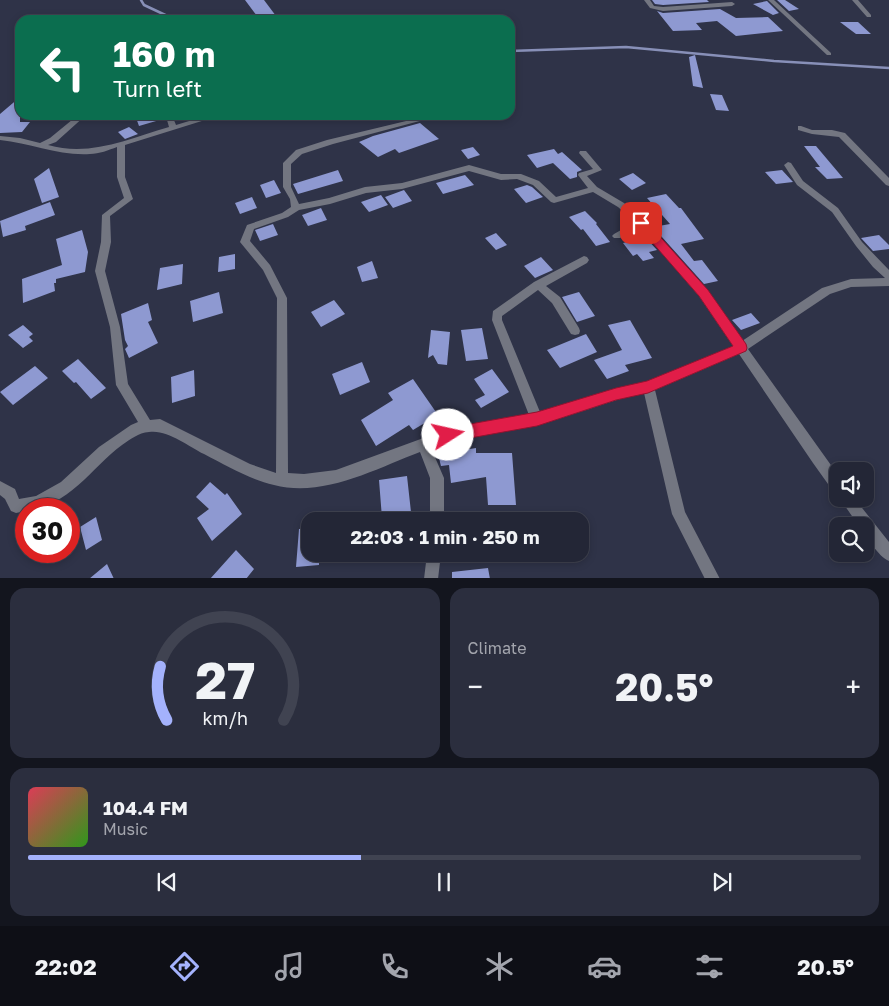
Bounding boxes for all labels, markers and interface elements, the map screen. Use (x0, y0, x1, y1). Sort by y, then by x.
text: 160 m (113, 33, 215, 75)
icon: left (30, 35, 95, 100)
text: Turn left (113, 75, 202, 102)
pin (620, 202, 662, 244)
icon: arrive (627, 209, 655, 237)
position arrow (421, 408, 473, 460)
map controls (829, 462, 874, 562)
button: sound (829, 462, 874, 507)
speed limit sign: 30 (15, 498, 80, 563)
button: search (829, 517, 874, 562)
text: 22:03 · 1 min · 250 m (350, 525, 540, 548)
text: Climate (468, 638, 527, 658)
text: 27 (195, 648, 255, 710)
text: 20.5° (615, 664, 713, 709)
text: − (468, 670, 483, 703)
text: + (846, 670, 861, 703)
text: km/h (202, 707, 247, 729)
text: 104.4 FM (103, 796, 188, 819)
text: Music (103, 819, 148, 839)
icon: previous (153, 868, 181, 896)
icon: pause (430, 868, 458, 896)
icon: next (708, 868, 736, 896)
icon: directions (167, 949, 202, 984)
icon: music (272, 949, 307, 984)
icon: phone (377, 949, 412, 984)
icon: climate (482, 949, 517, 984)
icon: car (587, 949, 622, 984)
icon: filters (692, 949, 727, 984)
text: 22:02 (35, 953, 97, 980)
text: 20.5° (797, 953, 854, 980)

